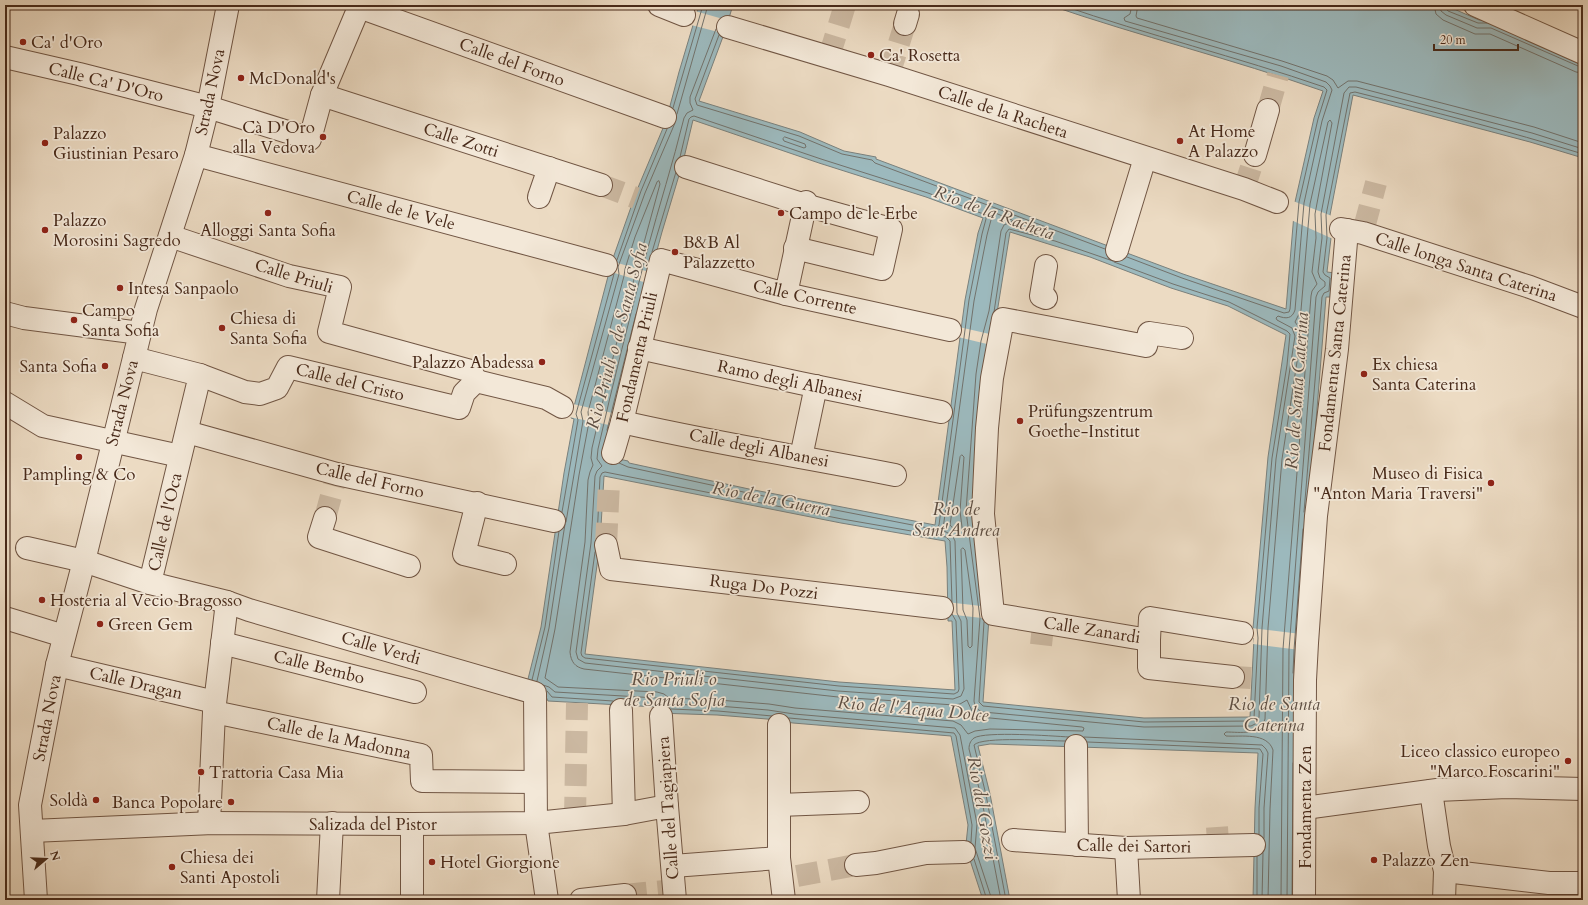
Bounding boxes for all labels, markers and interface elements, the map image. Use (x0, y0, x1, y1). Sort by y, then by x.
scale bar (1434, 26, 1518, 52)
place label: Ca' d'Oro (31, 31, 103, 54)
street label: Calle del Forno (456, 32, 568, 92)
text: 20 m (1440, 32, 1467, 48)
marker: Ca' d'Oro (18, 37, 28, 47)
place label: Ca' Rosetta (879, 44, 961, 67)
street label: Strada Nova (190, 46, 231, 137)
marker: Ca' Rosetta (866, 50, 876, 60)
street label: Calle Ca' D'Oro (46, 57, 166, 107)
place label: McDonald's (249, 67, 336, 90)
marker: McDonald's (236, 73, 246, 83)
street label: Calle de la Racheta (935, 80, 1072, 144)
place label: Cà D'Oro alla Vedova (233, 116, 316, 159)
street label: Calle Zotti (420, 117, 502, 163)
place label: At Home A Palazzo (1188, 120, 1258, 163)
place label: Palazzo Giustinian Pesaro (53, 122, 179, 165)
marker: Cà D'Oro alla Vedova (318, 132, 328, 142)
marker: At Home A Palazzo (1175, 136, 1185, 146)
marker: Palazzo Giustinian Pesaro (40, 138, 50, 148)
water label: Rio de la Racheta (930, 180, 1058, 246)
street label: Calle de le Vele (344, 184, 458, 236)
place label: Campo de le Erbe (789, 202, 918, 225)
marker: Alloggi Santa Sofia (263, 208, 273, 218)
marker: Campo de le Erbe (776, 208, 786, 218)
place label: Palazzo Morosini Sagredo (53, 209, 181, 252)
place label: Alloggi Santa Sofia (200, 219, 337, 242)
marker: Palazzo Morosini Sagredo (40, 225, 50, 235)
street label: Calle longa Santa Caterina (1372, 227, 1561, 308)
place label: B&B Al Palazzetto (683, 231, 755, 274)
water label: Rio Priuli o de Santa Sofia (580, 240, 654, 432)
marker: B&B Al Palazzetto (670, 247, 680, 257)
street label: Calle Priuli (252, 253, 336, 299)
street label: Fondamenta Santa Caterina (1313, 253, 1357, 453)
street label: Calle Corrente (751, 274, 859, 320)
place label: Intesa Sanpaolo (128, 277, 239, 300)
marker: Intesa Sanpaolo (115, 283, 125, 293)
street label: Fondamenta Priuli (611, 289, 663, 425)
place label: Campo Santa Sofia (82, 299, 160, 342)
place label: Chiesa di Santa Sofia (230, 307, 308, 350)
water label: Rio de Santa Caterina (1279, 311, 1315, 471)
marker: Campo Santa Sofia (69, 315, 79, 325)
marker: Chiesa di Santa Sofia (217, 323, 227, 333)
place label: Palazzo Abadessa (412, 351, 535, 374)
place label: Ex chiesa Santa Caterina (1372, 353, 1477, 396)
street label: Ramo degli Albanesi (715, 354, 865, 408)
place label: Santa Sofia (20, 355, 98, 378)
street label: Strada Nova (100, 357, 144, 448)
street label: Calle del Cristo (293, 357, 407, 407)
marker: Palazzo Abadessa (537, 357, 547, 367)
marker: Santa Sofia (100, 361, 110, 371)
marker: Ex chiesa Santa Caterina (1359, 369, 1369, 379)
place label: Prüfungszentrum Goethe-Institut (1028, 400, 1154, 443)
marker: Prüfungszentrum Goethe-Institut (1015, 416, 1025, 426)
street label: Calle degli Albanesi (687, 423, 831, 473)
marker: Pampling & Co (74, 452, 84, 462)
street label: Calle del Forno (313, 456, 427, 504)
place label: Museo di Fisica "Anton Maria Traversi" (1313, 462, 1484, 505)
place label: Pampling & Co (22, 463, 136, 486)
street label: Calle de l'Oca (142, 470, 188, 574)
water label: Rio de la Guerra (710, 475, 832, 523)
marker: Museo di Fisica "Anton Maria Traversi" (1486, 478, 1496, 488)
water label: Rio de Sant'Andrea (912, 497, 1000, 543)
street label: Ruga Do Pozzi (708, 569, 820, 605)
place label: Hosteria al Vecio Bragosso (50, 589, 242, 612)
marker: Hosteria al Vecio Bragosso (37, 595, 47, 605)
street label: Calle Zanardi (1042, 611, 1142, 649)
place label: Green Gem (108, 613, 193, 636)
marker: Green Gem (95, 619, 105, 629)
street label: Calle Verdi (339, 626, 424, 670)
street label: Calle Bembo (271, 645, 367, 689)
street label: Calle Dragan (87, 661, 185, 705)
water label: Rio Priuli o de Santa Sofia (623, 667, 725, 713)
street label: Strada Nova (27, 672, 67, 763)
water label: Rio de l'Acqua Dolce (836, 690, 991, 728)
water label: Rio de Santa Caterina (1228, 692, 1320, 738)
street label: Calle de la Madonna (265, 711, 414, 765)
street label: Calle del Tagiapiera (651, 735, 684, 880)
place label: Liceo classico europeo "Marco Foscarini" (1400, 740, 1560, 783)
street label: Fondamenta Zen (1294, 745, 1317, 869)
water label: Rio del Gozzi (961, 754, 1004, 863)
marker: Liceo classico europeo "Marco Foscarini" (1563, 756, 1573, 766)
place label: Trattoria Casa Mia (209, 761, 345, 784)
marker: Trattoria Casa Mia (196, 767, 206, 777)
place label: Soldà (50, 789, 89, 812)
place label: Banca Popolare (112, 791, 223, 814)
marker: Soldà (91, 795, 101, 805)
marker: Banca Popolare (226, 797, 236, 807)
street label: Salizada del Pistor (309, 813, 438, 836)
street label: Calle dei Sartori (1076, 833, 1192, 859)
north arrow (26, 839, 66, 879)
place label: Chiesa dei Santi Apostoli (180, 846, 280, 889)
text: N (46, 849, 64, 863)
place label: Palazzo Zen (1382, 849, 1470, 872)
place label: Hotel Giorgione (440, 851, 560, 874)
marker: Palazzo Zen (1369, 855, 1379, 865)
marker: Hotel Giorgione (427, 857, 437, 867)
marker: Chiesa dei Santi Apostoli (167, 862, 177, 872)

